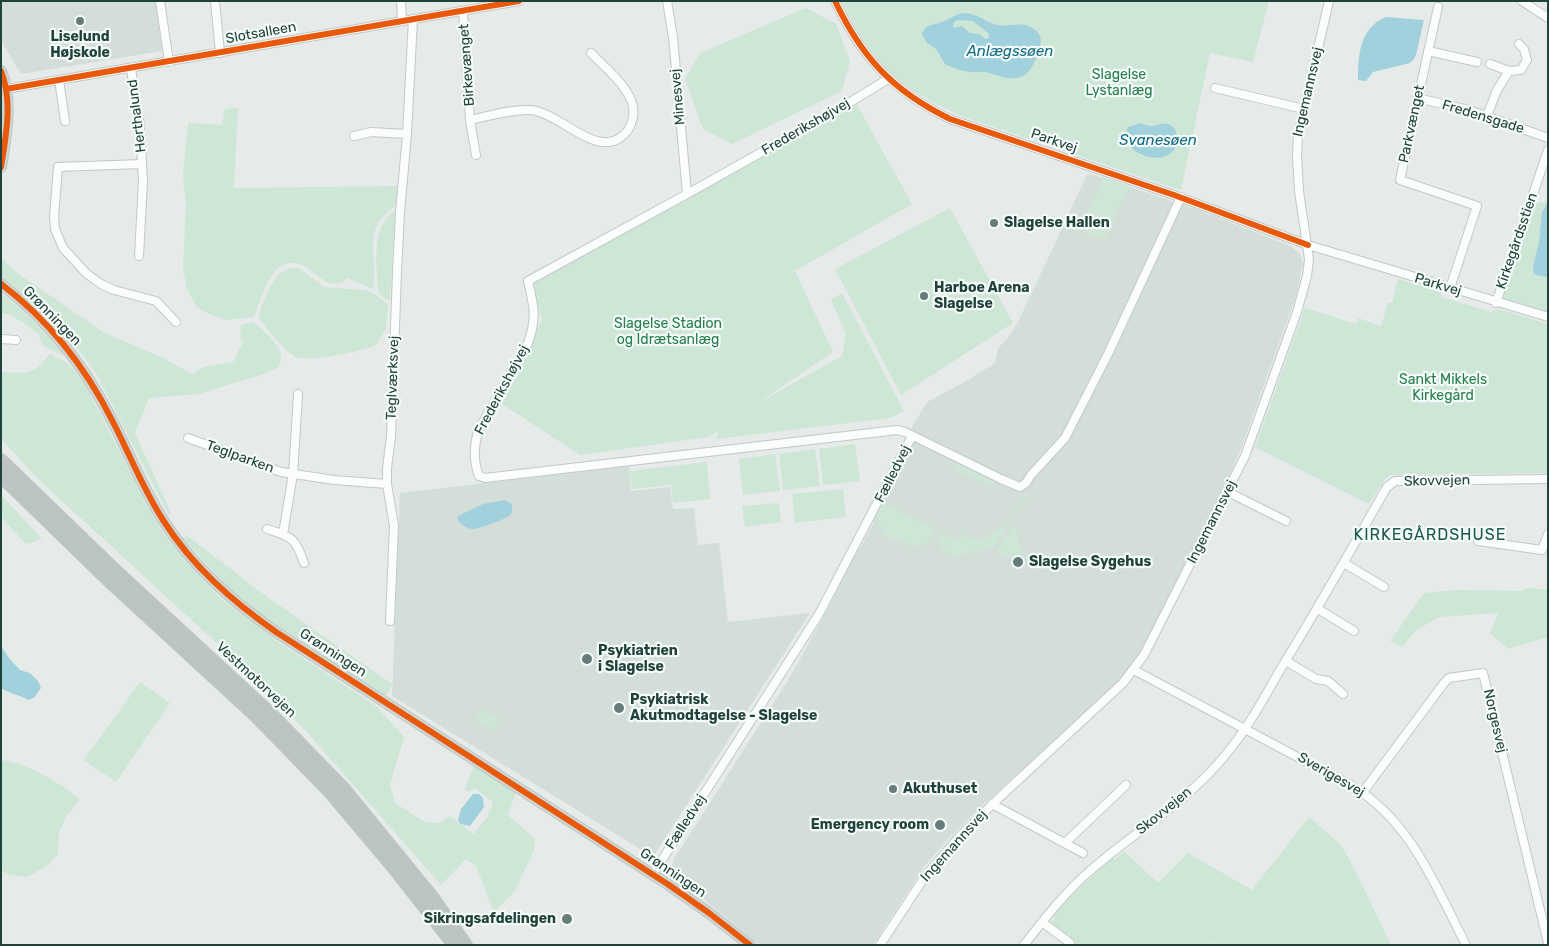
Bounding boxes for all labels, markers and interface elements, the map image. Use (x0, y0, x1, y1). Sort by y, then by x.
marker: Liselund Højskole (74, 15, 86, 27)
street label: Slotsalleen (224, 19, 298, 47)
street label: Birkevænget (456, 23, 478, 107)
place label: Liselund Højskole (50, 29, 110, 62)
water label: Anlægssøen (967, 43, 1053, 61)
street label: Ingemannsvej (1290, 46, 1326, 138)
park label: Slagelse Lystanlæg (1085, 67, 1153, 100)
street label: Minesvej (667, 68, 689, 126)
street label: Herthalund (124, 78, 150, 154)
street label: Parkvænget (1396, 84, 1428, 164)
street label: Frederikshøjvej (759, 95, 853, 159)
street label: Fredensgade (1440, 97, 1526, 137)
street label: Parkvej (1029, 125, 1079, 157)
water label: Svanesøen (1119, 132, 1197, 150)
street label: Kirkegårdsstien (1493, 191, 1541, 291)
place label: Slagelse Hallen (1004, 215, 1110, 231)
marker: Slagelse Hallen (988, 217, 1000, 229)
street label: Parkvej (1413, 270, 1463, 300)
place label: Harboe Arena Slagelse (934, 280, 1030, 312)
street label: Grønningen (19, 283, 85, 349)
marker: Harboe Arena Slagelse (918, 290, 930, 302)
park label: Slagelse Stadion og Idrætsanlæg (614, 316, 722, 348)
street label: Teglværksvej (383, 335, 403, 421)
street label: Frederikshøjvej (471, 342, 533, 438)
park label: Sankt Mikkels Kirkegård (1399, 372, 1487, 404)
street label: Teglparken (204, 437, 276, 477)
street label: Fælledvej (871, 443, 915, 505)
street label: Skovvejen (1404, 472, 1470, 490)
street label: Ingemannsvej (1184, 477, 1240, 567)
district label: KIRKEGÅRDSHUSE (1352, 525, 1508, 545)
place label: Slagelse Sygehus (1029, 554, 1151, 570)
marker: Slagelse Sygehus (1011, 555, 1025, 569)
street label: Grønningen (296, 625, 370, 681)
street label: Vestmotorvejen (212, 639, 300, 721)
place label: Psykiatrien i Slagelse (598, 643, 678, 676)
marker: Psykiatrien i Slagelse (580, 652, 594, 666)
street label: Norgesvej (1480, 687, 1510, 755)
place label: Psykiatrisk Akutmodtagelse - Slagelse (630, 692, 817, 724)
marker: Psykiatrisk Akutmodtagelse - Slagelse (612, 701, 626, 715)
street label: Sverigesvej (1294, 749, 1368, 801)
place label: Akuthuset (903, 781, 977, 797)
marker: Akuthuset (887, 783, 899, 795)
street label: Skovvejen (1133, 784, 1195, 838)
street label: Fælledvej (662, 791, 710, 853)
street label: Ingemannsvej (917, 806, 991, 886)
place label: Emergency room (811, 817, 929, 833)
marker: Emergency room (933, 818, 947, 832)
street label: Grønningen (637, 845, 709, 901)
place label: Sikringsafdelingen (424, 911, 556, 927)
marker: Sikringsafdelingen (560, 912, 574, 926)

